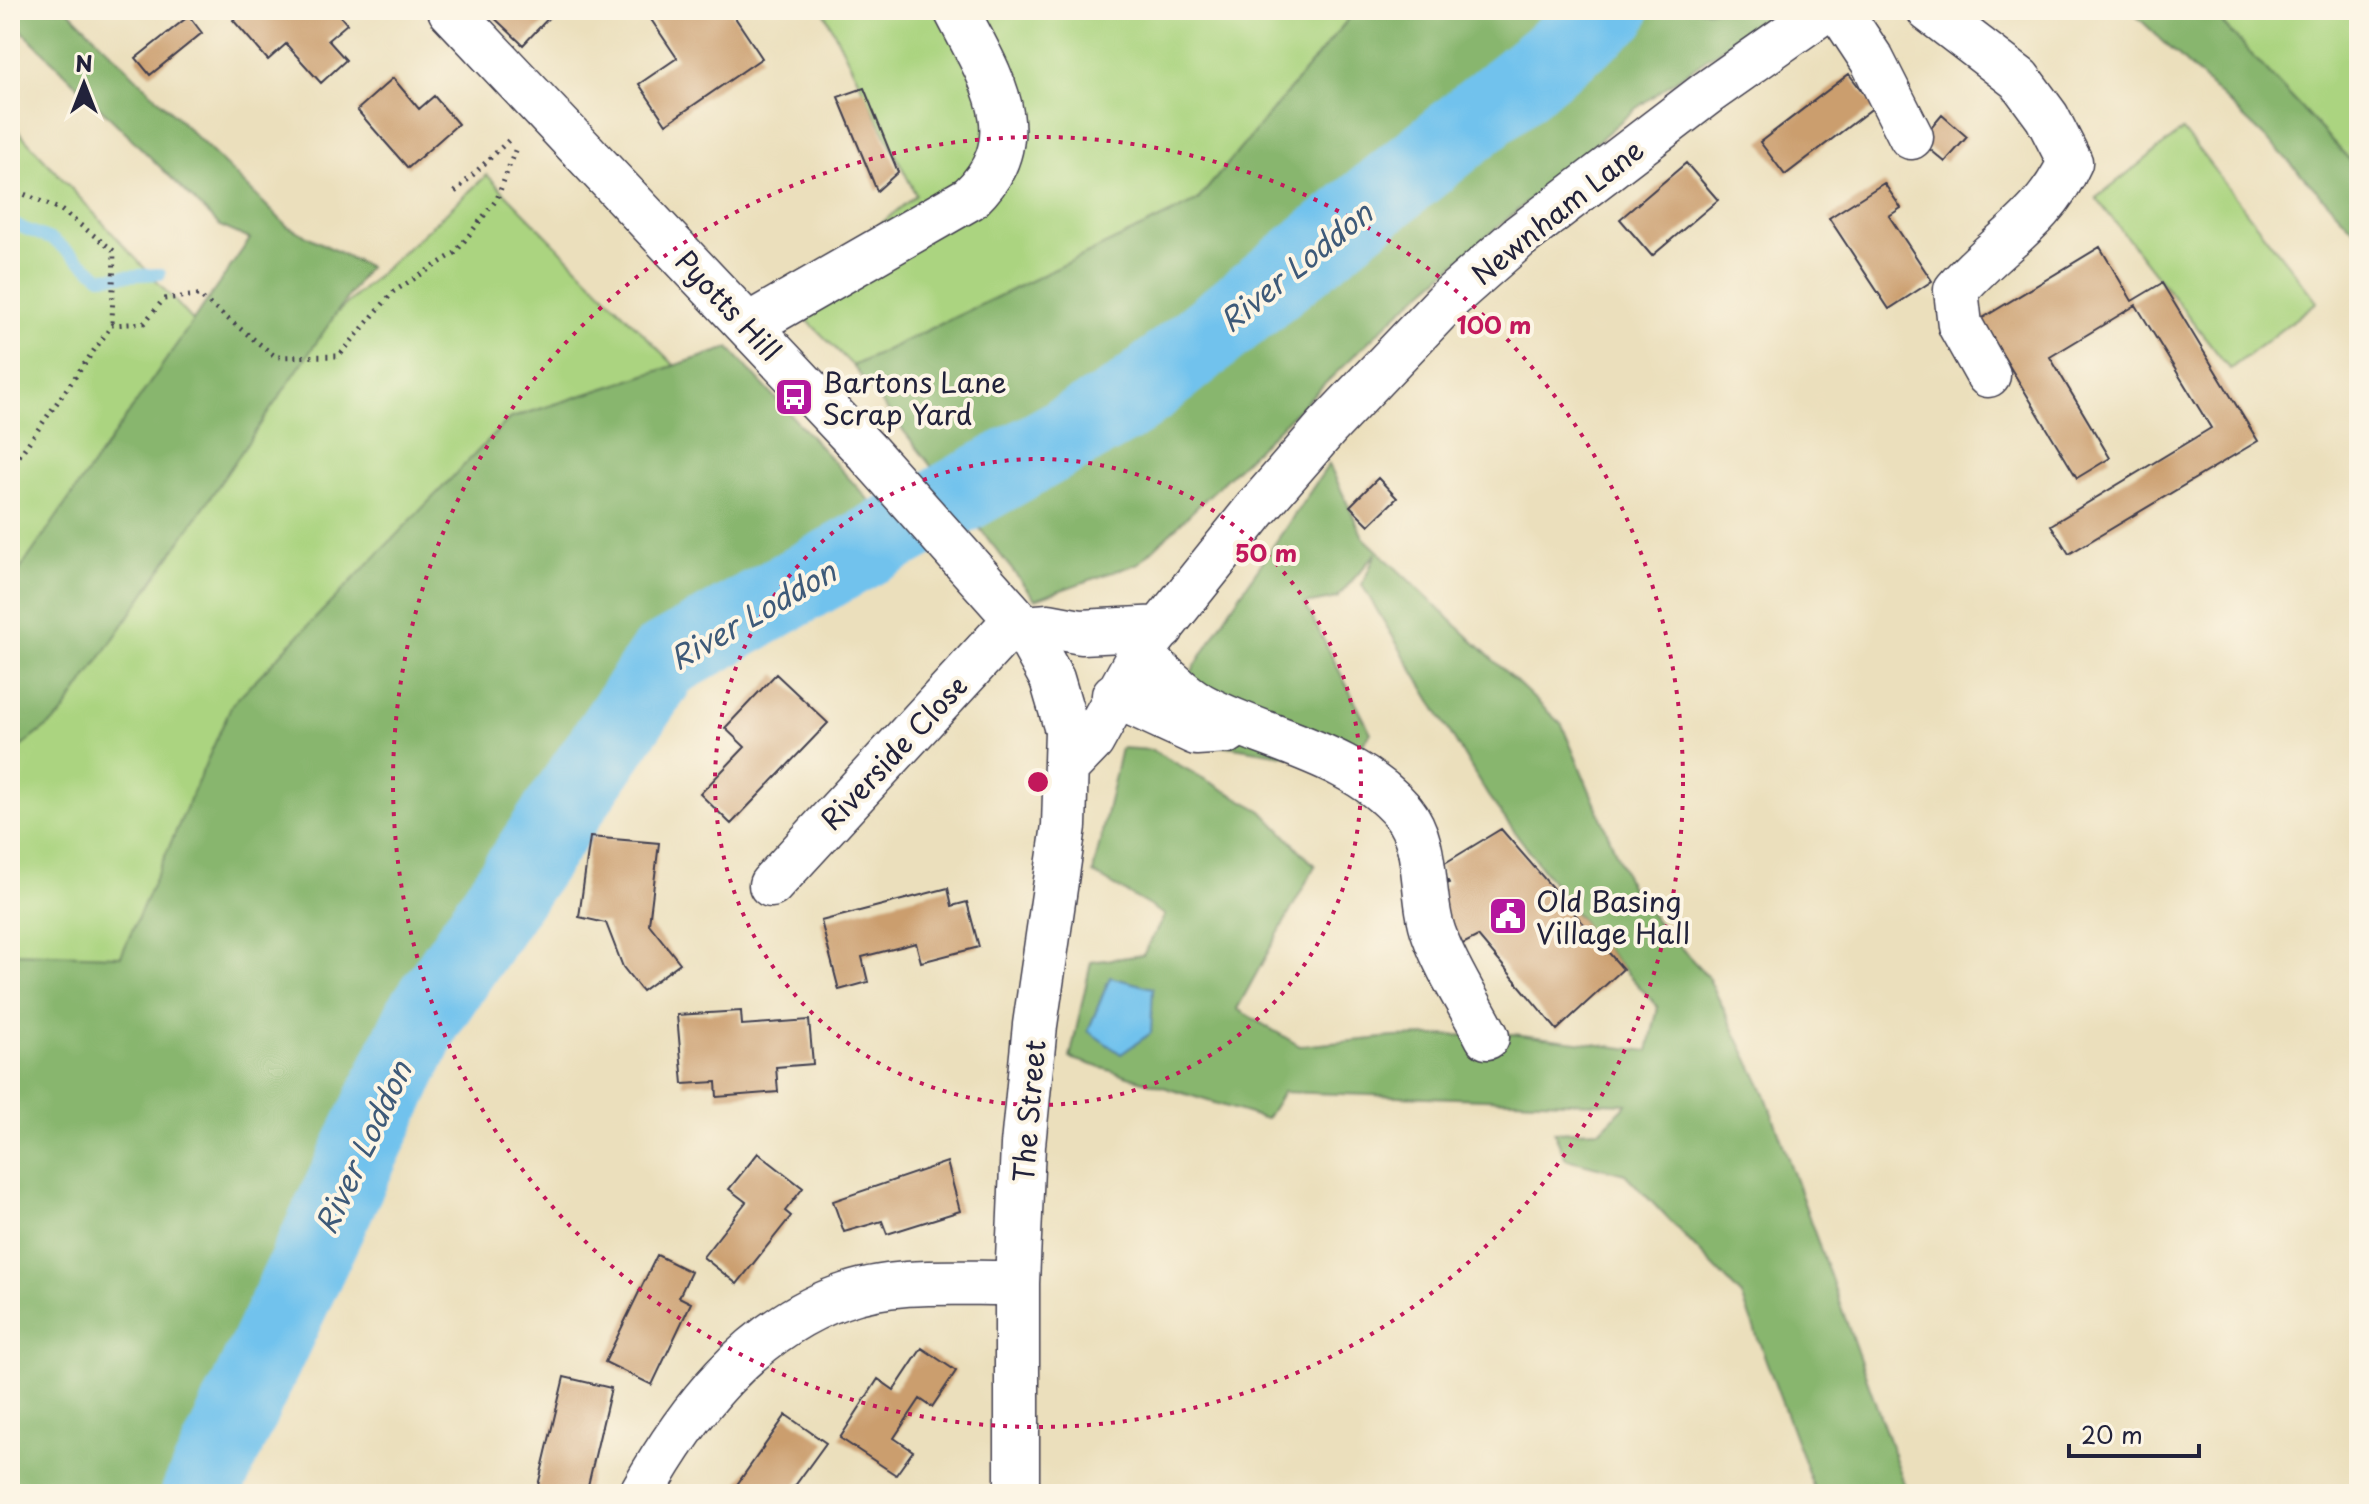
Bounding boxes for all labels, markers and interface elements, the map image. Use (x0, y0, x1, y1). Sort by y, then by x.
north arrow (44, 44, 124, 124)
text: N (75, 46, 93, 79)
street label: Newnham Lane (1461, 128, 1653, 294)
water label: River Loddon (1209, 189, 1383, 342)
street label: Pyotts Hill (666, 240, 792, 370)
text: 100 m (1457, 306, 1531, 342)
place label: Bartons Lane Scrap Yard (822, 360, 1007, 435)
bus stop icon: Bartons Lane Scrap Yard (773, 376, 815, 418)
text: 50 m (1235, 534, 1297, 570)
water label: River Loddon (660, 547, 845, 680)
street label: Riverside Close (809, 665, 977, 839)
centre of rings (1024, 768, 1052, 796)
place label: Old Basing Village Hall (1536, 879, 1690, 954)
public building icon: Old Basing Village Hall (1487, 895, 1529, 937)
street label: The Street (1000, 1038, 1056, 1184)
water label: River Loddon (302, 1052, 422, 1241)
scale bar (2069, 1408, 2199, 1458)
text: 20 m (2081, 1416, 2143, 1452)

